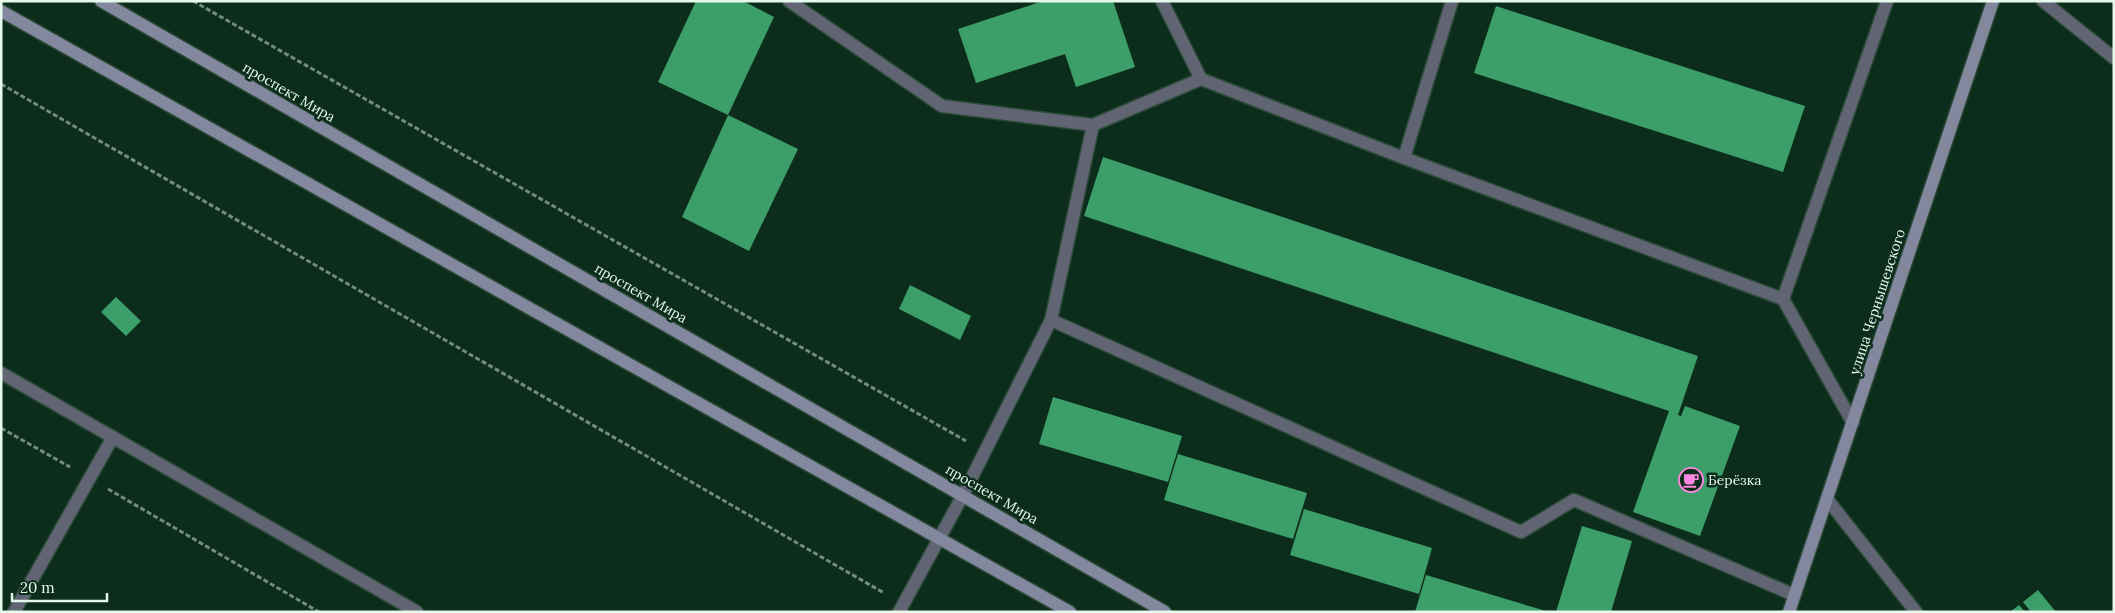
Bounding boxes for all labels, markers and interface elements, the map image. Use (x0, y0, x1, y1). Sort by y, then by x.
street label: проспект Мира (239, 58, 339, 126)
street label: улица Чернышевского (1845, 227, 1909, 377)
street label: проспект Мира (591, 259, 691, 327)
street label: проспект Мира (942, 460, 1042, 528)
cafe icon: Берёзка (1678, 467, 1704, 493)
place label: Берёзка (1708, 471, 1761, 489)
scale bar (12, 570, 108, 602)
text: 20 m (20, 578, 55, 597)

